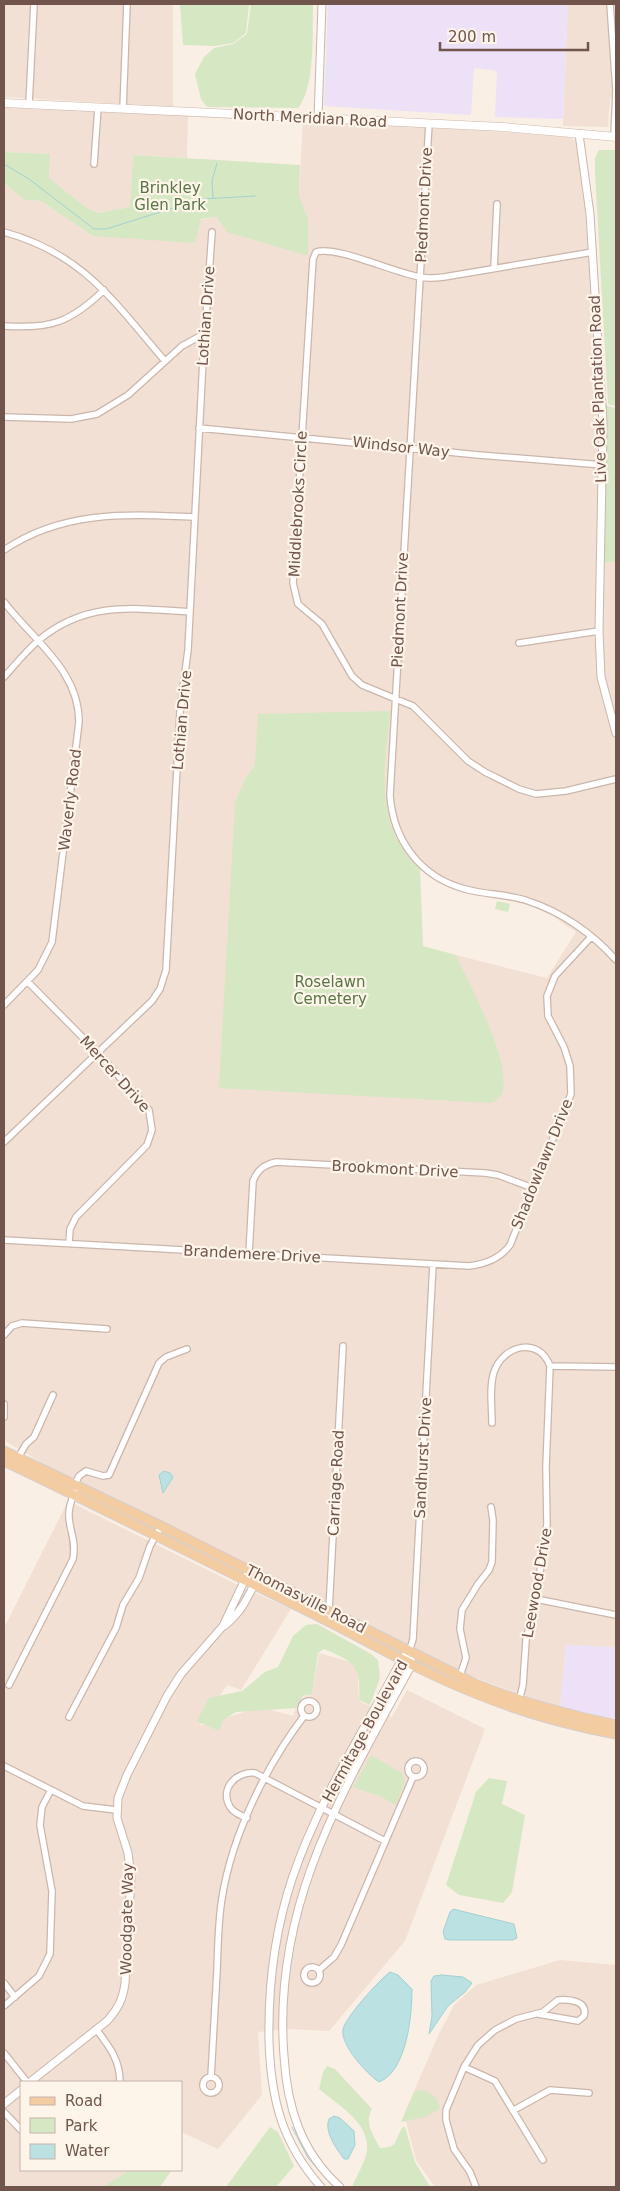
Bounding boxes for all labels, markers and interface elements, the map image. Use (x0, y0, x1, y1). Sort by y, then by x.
scale bar (440, 20, 588, 52)
text: 200 m (448, 28, 496, 46)
street label: North Meridian Road (233, 105, 387, 131)
street label: Piedmont Drive (412, 147, 436, 263)
park label: Brinkley Glen Park (134, 179, 206, 214)
street label: Lothian Drive (194, 265, 218, 367)
street label: Live Oak Plantation Road (586, 295, 610, 483)
street label: Middlebrooks Circle (285, 430, 311, 578)
street label: Windsor Way (352, 433, 451, 461)
street label: Piedmont Drive (388, 552, 412, 668)
street label: Lothian Drive (169, 669, 195, 771)
street label: Waverly Road (55, 748, 85, 852)
park label: Roselawn Cemetery (293, 973, 367, 1008)
street label: Mercer Drive (76, 1032, 154, 1116)
street label: Shadowlawn Drive (508, 1096, 576, 1232)
street label: Brookmont Drive (331, 1157, 459, 1181)
street label: Brandemere Drive (183, 1241, 321, 1267)
street label: Sandhurst Drive (411, 1397, 435, 1519)
street label: Carriage Road (324, 1429, 348, 1537)
street label: Leewood Drive (518, 1527, 556, 1639)
street label: Thomasville Road (242, 1560, 369, 1637)
street label: Hermitage Boulevard (318, 1657, 412, 1805)
street label: Woodgate Way (117, 1863, 137, 1975)
legend (20, 2081, 182, 2171)
text: Road (65, 2092, 103, 2110)
text: Park (65, 2117, 98, 2135)
text: Water (65, 2142, 110, 2160)

